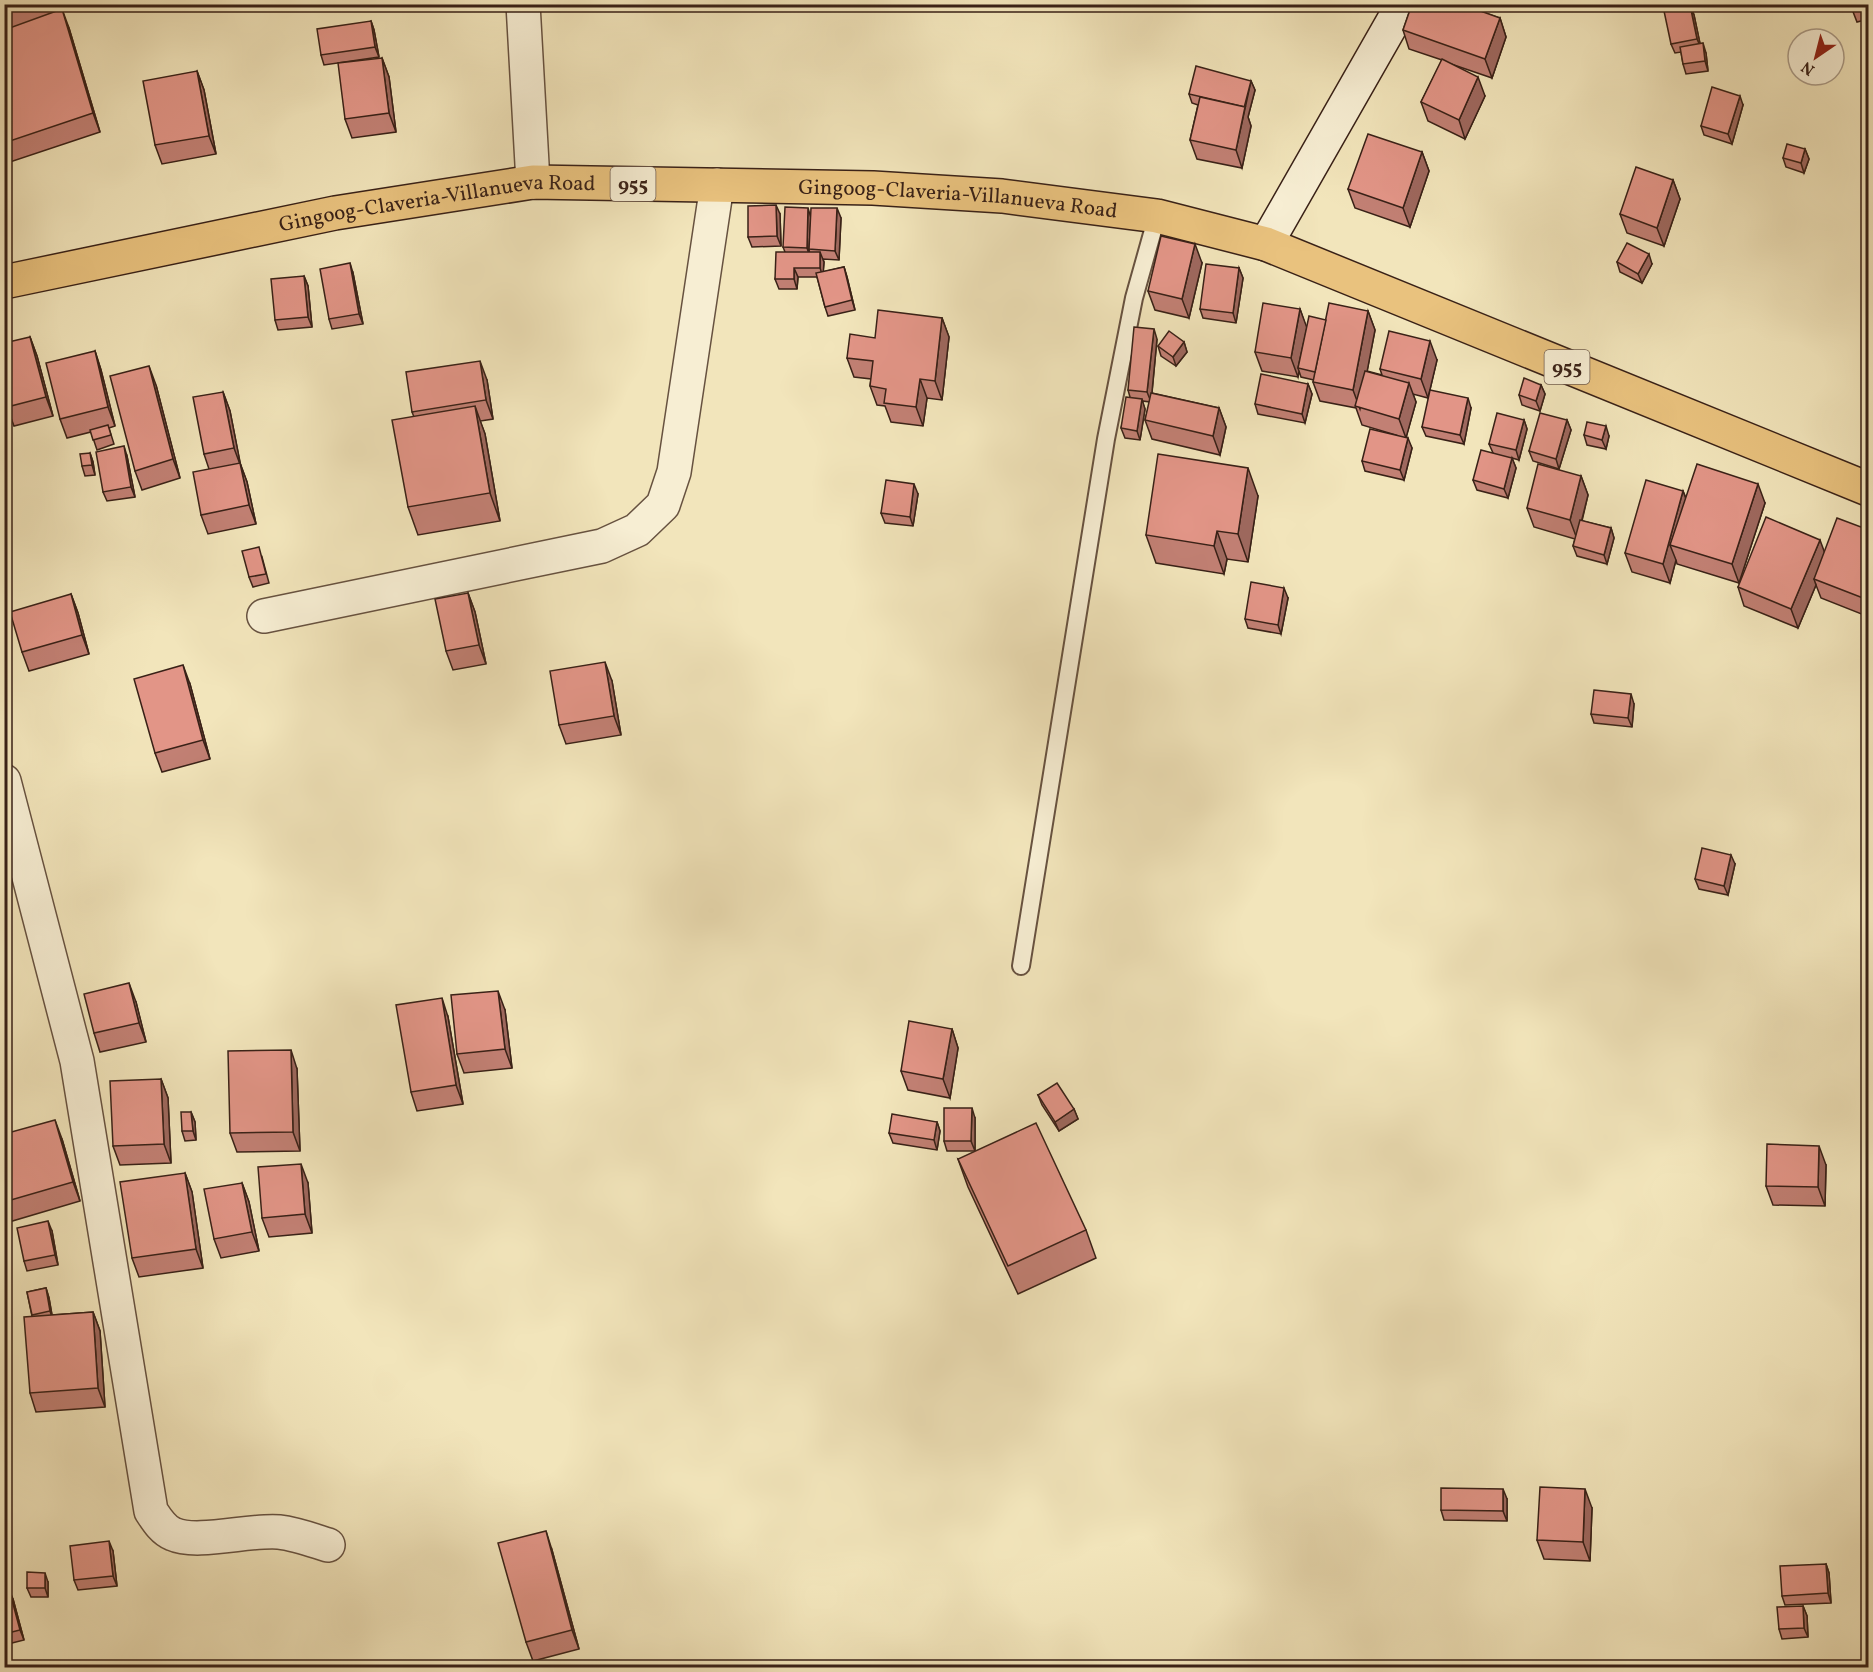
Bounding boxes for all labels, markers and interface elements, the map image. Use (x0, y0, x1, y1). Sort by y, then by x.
north arrow (1786, 27, 1846, 87)
text: N (1797, 55, 1820, 80)
road number: 955 (610, 167, 656, 201)
street label: Gingoog-Claveria-Villanueva Road (276, 169, 596, 240)
street label: Gingoog-Claveria-Villanueva Road (798, 174, 1119, 227)
road number: 955 (1544, 350, 1590, 384)

